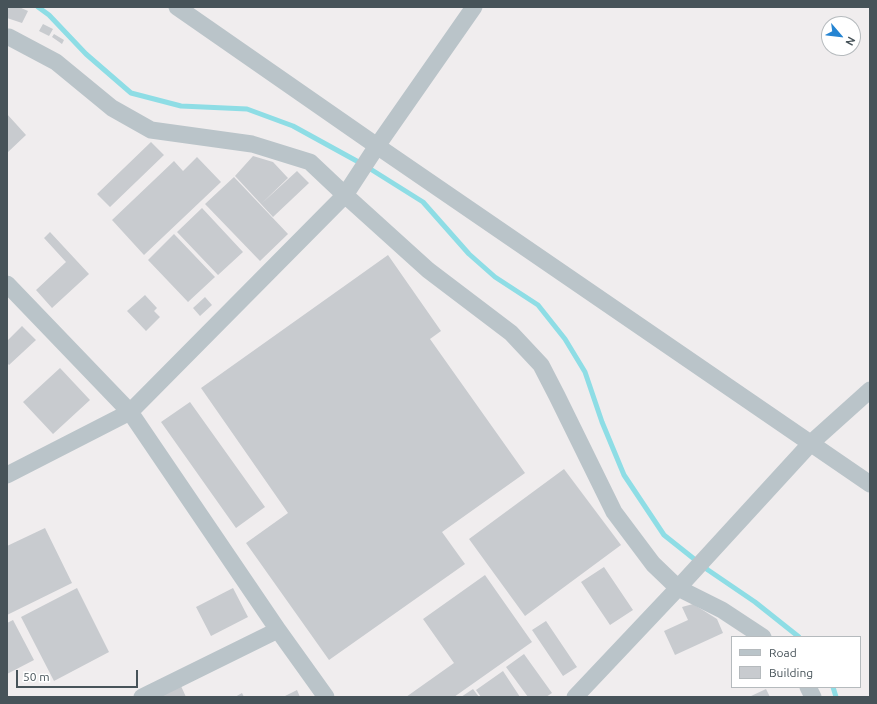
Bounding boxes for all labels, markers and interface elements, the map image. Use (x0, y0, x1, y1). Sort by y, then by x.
north arrow (821, 16, 861, 56)
text: N (843, 35, 858, 48)
legend (731, 636, 861, 688)
text: Road (769, 646, 797, 659)
scale bar (18, 662, 140, 688)
text: Building (769, 666, 813, 679)
text: 50 m (23, 670, 50, 683)

